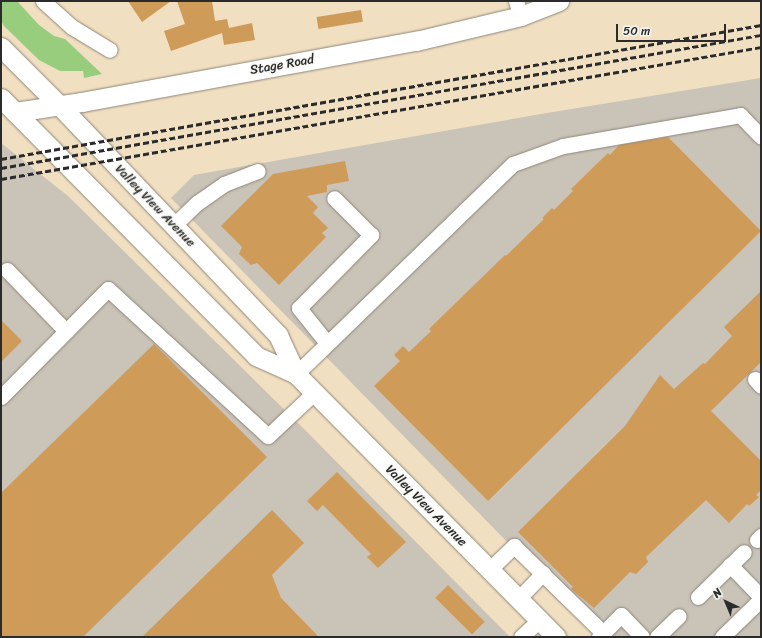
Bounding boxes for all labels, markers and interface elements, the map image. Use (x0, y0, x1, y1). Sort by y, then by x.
scale bar (618, 16, 728, 42)
text: 50 m (623, 20, 650, 42)
street label: Stage Road (249, 52, 315, 78)
street label: Valley View Avenue (111, 161, 199, 251)
street label: Valley View Avenue (382, 462, 470, 550)
north arrow (706, 582, 746, 622)
text: N (708, 584, 727, 602)

